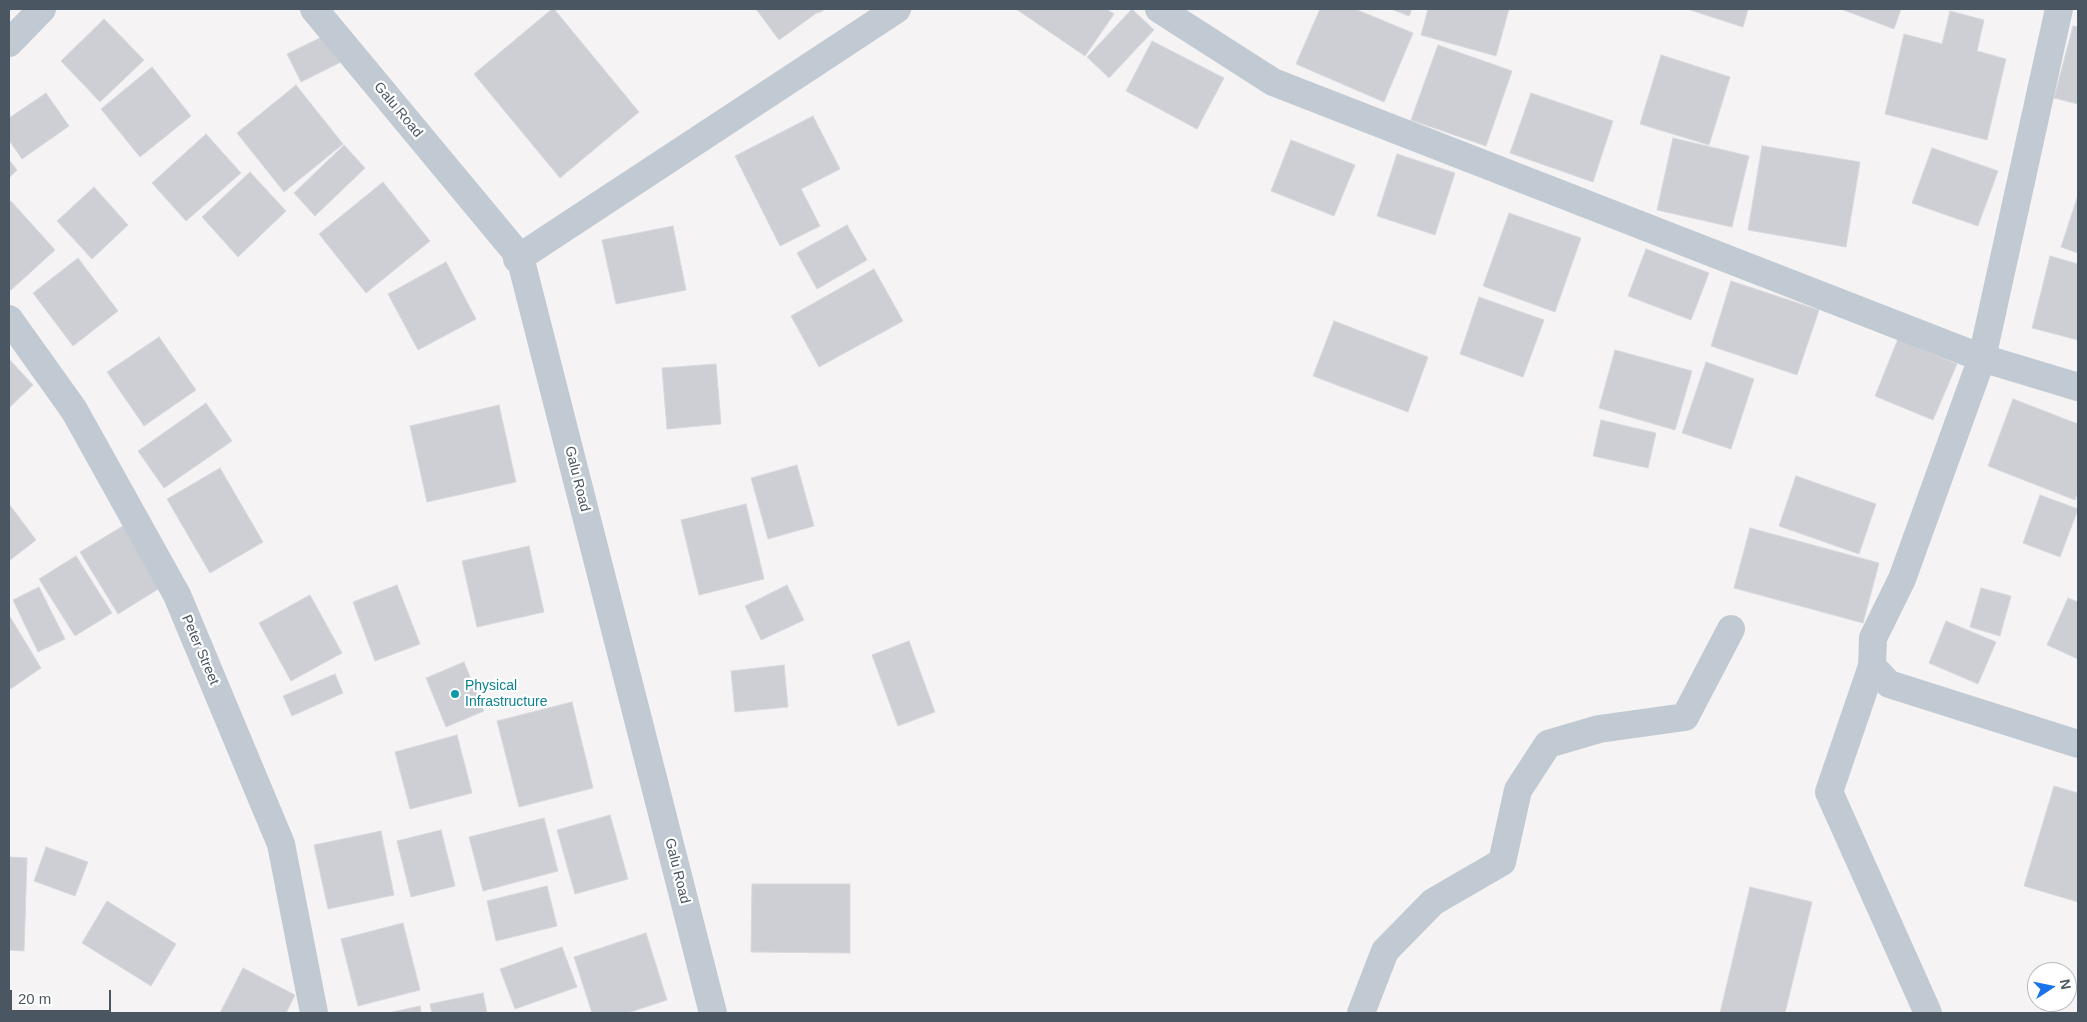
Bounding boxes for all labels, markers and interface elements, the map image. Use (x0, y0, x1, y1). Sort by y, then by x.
street label: Galu Road (370, 79, 426, 141)
street label: Galu Road (561, 444, 593, 514)
street label: Peter Street (178, 612, 222, 688)
place label: Physical Infrastructure (465, 678, 547, 710)
marker: Physical Infrastructure (449, 688, 461, 700)
street label: Galu Road (661, 836, 693, 906)
north arrow (2027, 962, 2077, 1012)
text: N (2057, 978, 2075, 991)
scale bar (12, 980, 114, 1012)
text: 20 m (18, 990, 51, 1007)

